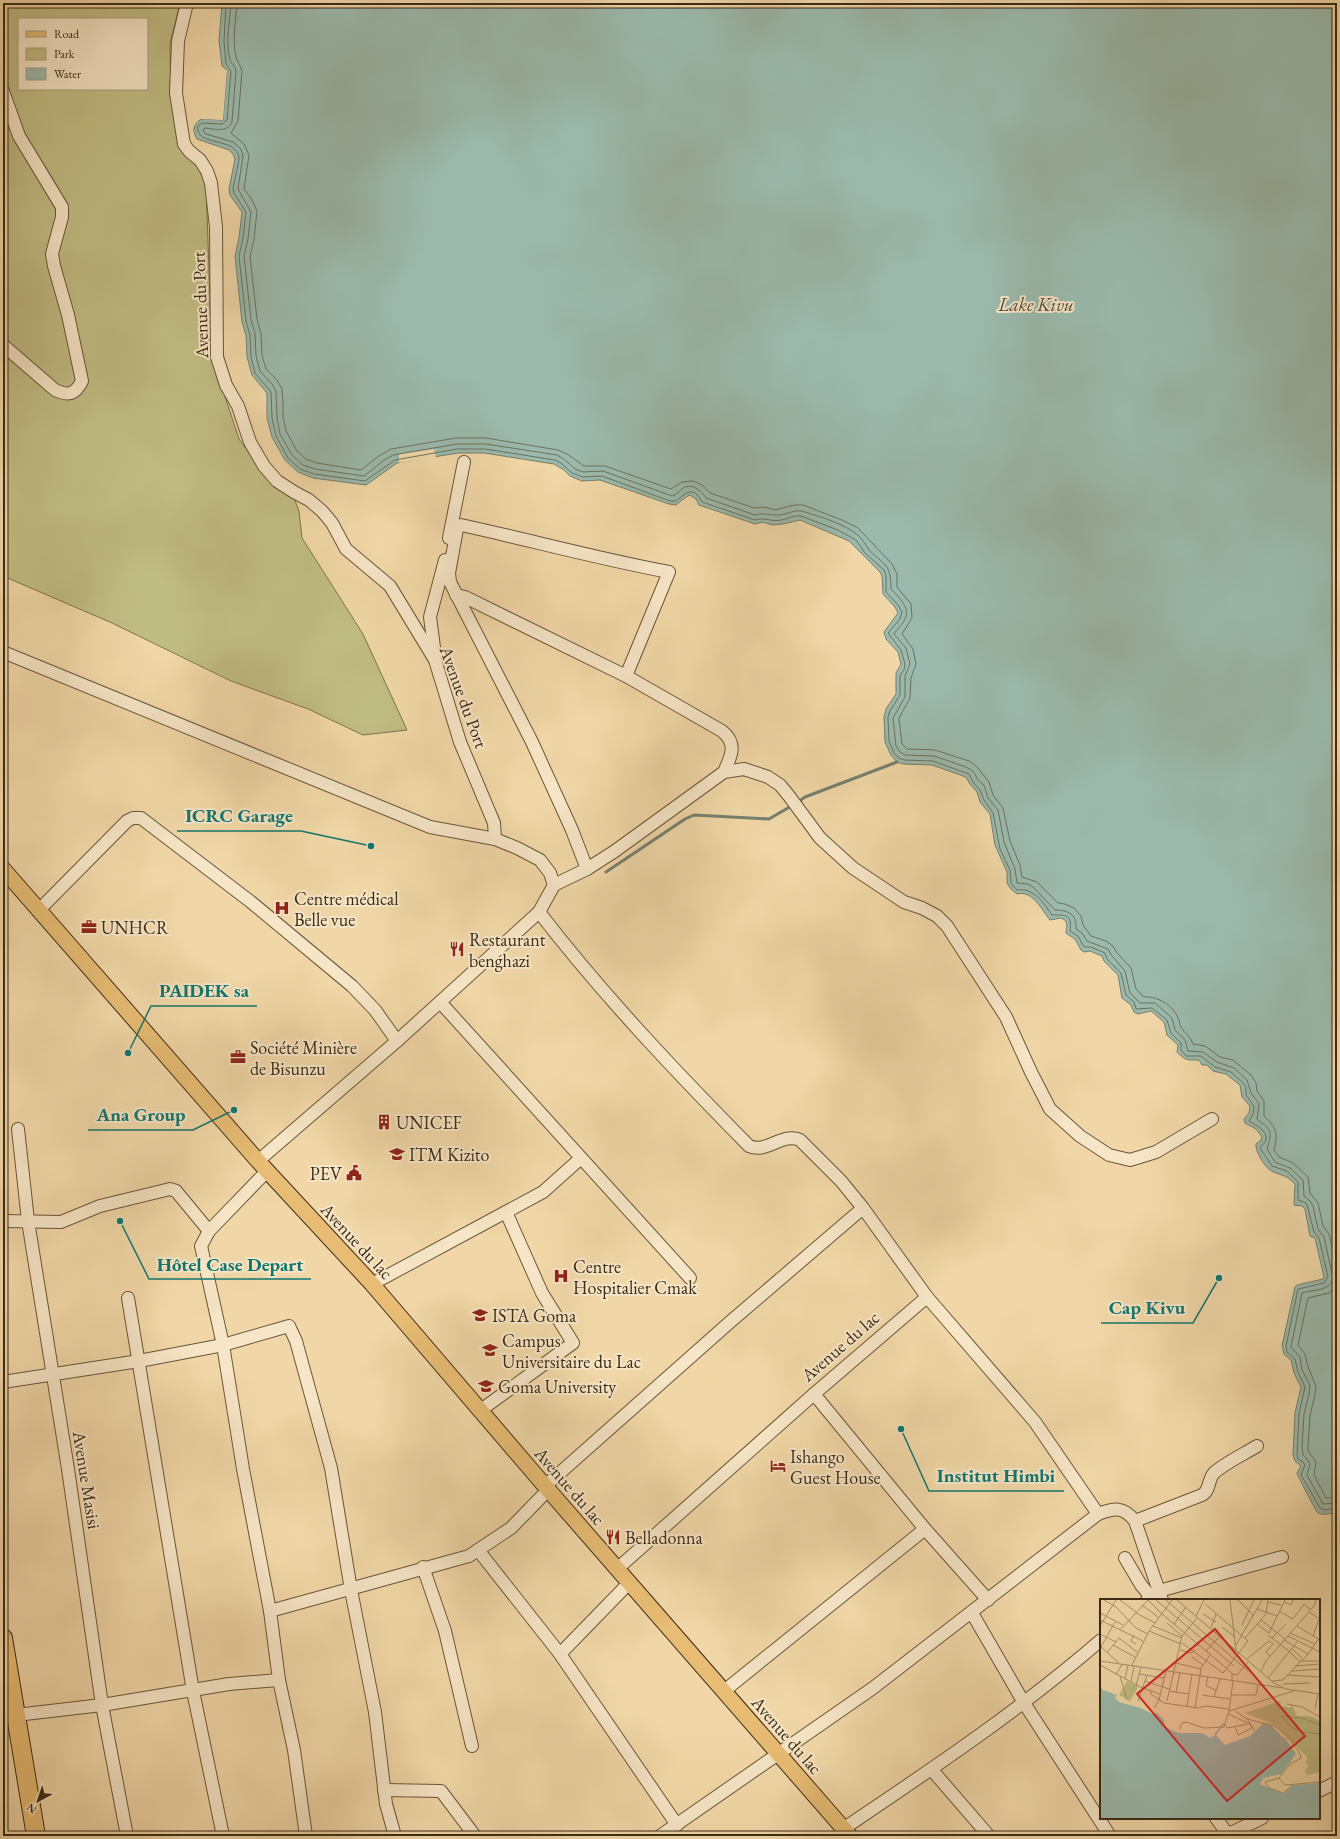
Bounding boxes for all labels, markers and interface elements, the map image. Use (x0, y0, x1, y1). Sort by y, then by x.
legend (18, 18, 148, 90)
text: Road (54, 26, 80, 42)
text: Park (54, 46, 75, 62)
text: Water (54, 66, 81, 82)
street label: Avenue du Port (187, 251, 213, 360)
water label: Lake Kivu (997, 292, 1074, 317)
street label: Avenue du Port (435, 642, 493, 752)
callout: ICRC Garage (177, 800, 301, 831)
text: ICRC Garage (185, 803, 293, 828)
place label: Centre médical Belle vue (294, 887, 399, 931)
hospital icon: Centre médical Belle vue (273, 899, 291, 917)
place label: UNHCR (101, 916, 169, 939)
office icon: UNHCR (80, 918, 98, 936)
place label: Restaurant benghazi (469, 928, 546, 972)
restaurant icon: Restaurant benghazi (448, 940, 466, 958)
callout: PAIDEK sa (151, 975, 257, 1006)
text: PAIDEK sa (159, 978, 250, 1003)
place label: Société Minière de Bisunzu (250, 1036, 357, 1080)
office icon: Société Minière de Bisunzu (229, 1048, 247, 1066)
callout: Ana Group (88, 1099, 193, 1130)
text: Ana Group (96, 1102, 186, 1127)
place label: UNICEF (396, 1111, 462, 1134)
building icon: UNICEF (375, 1113, 393, 1131)
place label: ITM Kizito (409, 1143, 490, 1166)
school or university icon: ITM Kizito (388, 1145, 406, 1163)
place label: PEV (310, 1162, 343, 1185)
public building icon: PEV (345, 1164, 363, 1182)
street label: Avenue du lac (315, 1197, 398, 1284)
callout: Hôtel Case Depart (149, 1248, 311, 1279)
text: Hôtel Case Depart (157, 1252, 303, 1277)
place label: Centre Hospitalier Cmak (573, 1255, 697, 1299)
hospital icon: Centre Hospitalier Cmak (552, 1267, 570, 1285)
callout: Cap Kivu (1101, 1292, 1193, 1323)
text: Cap Kivu (1109, 1295, 1186, 1320)
place label: ISTA Goma (492, 1304, 577, 1327)
school or university icon: ISTA Goma (471, 1306, 489, 1324)
street label: Avenue du lac (795, 1306, 884, 1387)
place label: Campus Universitaire du Lac (502, 1329, 641, 1373)
school or university icon: Campus Universitaire du Lac (481, 1341, 499, 1359)
place label: Goma University (498, 1375, 616, 1398)
school or university icon: Goma University (477, 1377, 495, 1395)
street label: Avenue Masisi (68, 1428, 106, 1531)
street label: Avenue du lac (529, 1441, 610, 1530)
place label: Ishango Guest House (790, 1445, 881, 1489)
hotel icon: Ishango Guest House (769, 1457, 787, 1475)
callout: Institut Himbi (929, 1460, 1064, 1491)
text: Institut Himbi (937, 1463, 1056, 1488)
place label: Belladonna (625, 1526, 703, 1549)
restaurant icon: Belladonna (604, 1528, 622, 1546)
inset map (1100, 1599, 1320, 1819)
street label: Avenue du lac (746, 1690, 827, 1779)
north arrow (18, 1781, 58, 1821)
text: N (24, 1800, 39, 1817)

